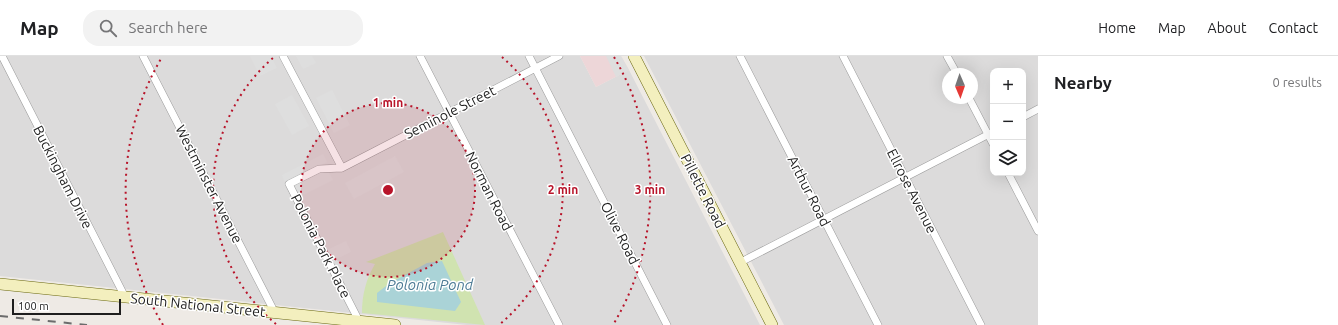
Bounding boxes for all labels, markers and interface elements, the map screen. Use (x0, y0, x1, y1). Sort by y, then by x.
search box (83, 10, 363, 46)
text: Map (20, 17, 59, 39)
icon: search (97, 17, 119, 39)
text: Search here (129, 19, 208, 36)
text: Home (1098, 20, 1136, 36)
text: Map (1158, 20, 1186, 36)
text: About (1208, 20, 1247, 36)
text: Contact (1269, 20, 1318, 36)
north arrow (942, 68, 978, 104)
map controls (990, 68, 1026, 176)
button: + (990, 68, 1026, 104)
text: Nearby (1054, 73, 1112, 92)
text: 0 results (1272, 75, 1322, 89)
street label: Seminole Street (402, 82, 499, 142)
text: 1 min (373, 96, 403, 109)
button: − (990, 104, 1026, 140)
street label: Westminster Avenue (172, 122, 246, 246)
street label: Buckingham Drive (30, 123, 96, 231)
button: layers (990, 140, 1026, 176)
street label: Ellrose Avenue (884, 146, 940, 236)
street label: Norman Road (462, 149, 516, 233)
street label: Pillette Road (677, 151, 729, 231)
street label: Arthur Road (784, 153, 834, 229)
centre of rings (381, 183, 395, 197)
text: 2 min (548, 183, 578, 196)
text: 3 min (635, 183, 665, 196)
street label: Polonia Park Place (288, 191, 354, 301)
street label: Olive Road (597, 199, 643, 267)
water label: Polonia Pond (387, 276, 474, 293)
street label: South National Street (130, 290, 267, 320)
scale bar (12, 297, 121, 316)
text: 100 m (18, 300, 49, 312)

